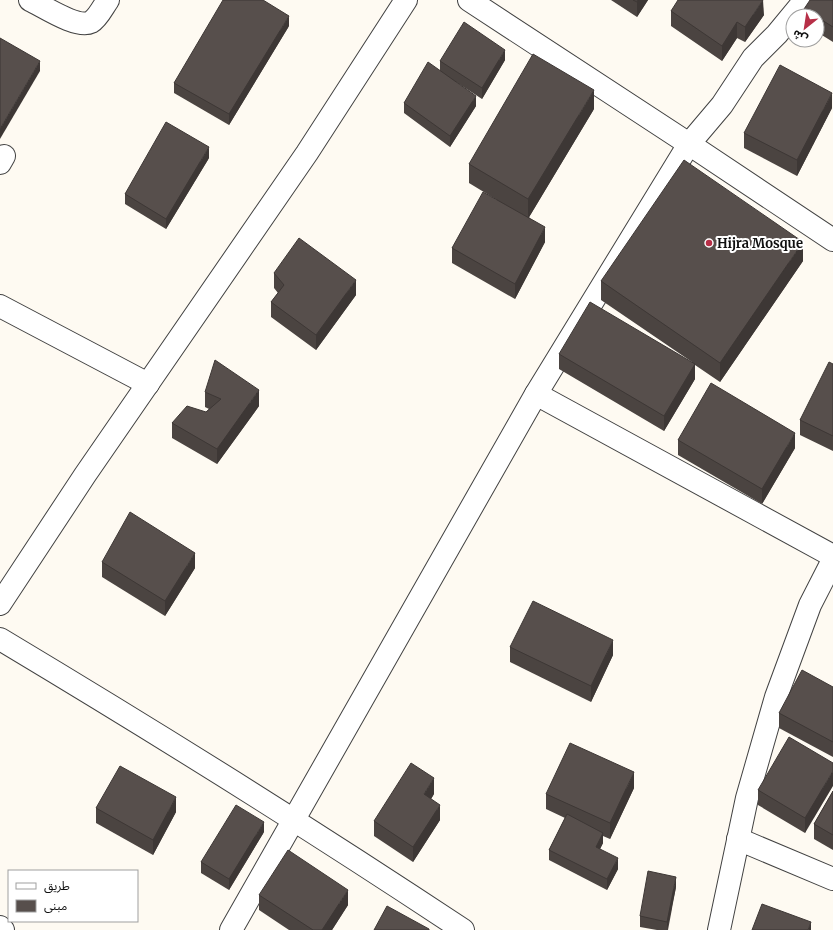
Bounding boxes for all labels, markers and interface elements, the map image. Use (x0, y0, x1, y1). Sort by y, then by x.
north arrow (785, 8, 825, 48)
text: ش (790, 27, 810, 46)
place label: Hijra Mosque (717, 235, 803, 252)
marker: Hijra Mosque (704, 238, 714, 248)
legend (8, 870, 138, 922)
text: طريق (44, 878, 70, 894)
text: مبنى (44, 898, 67, 913)

